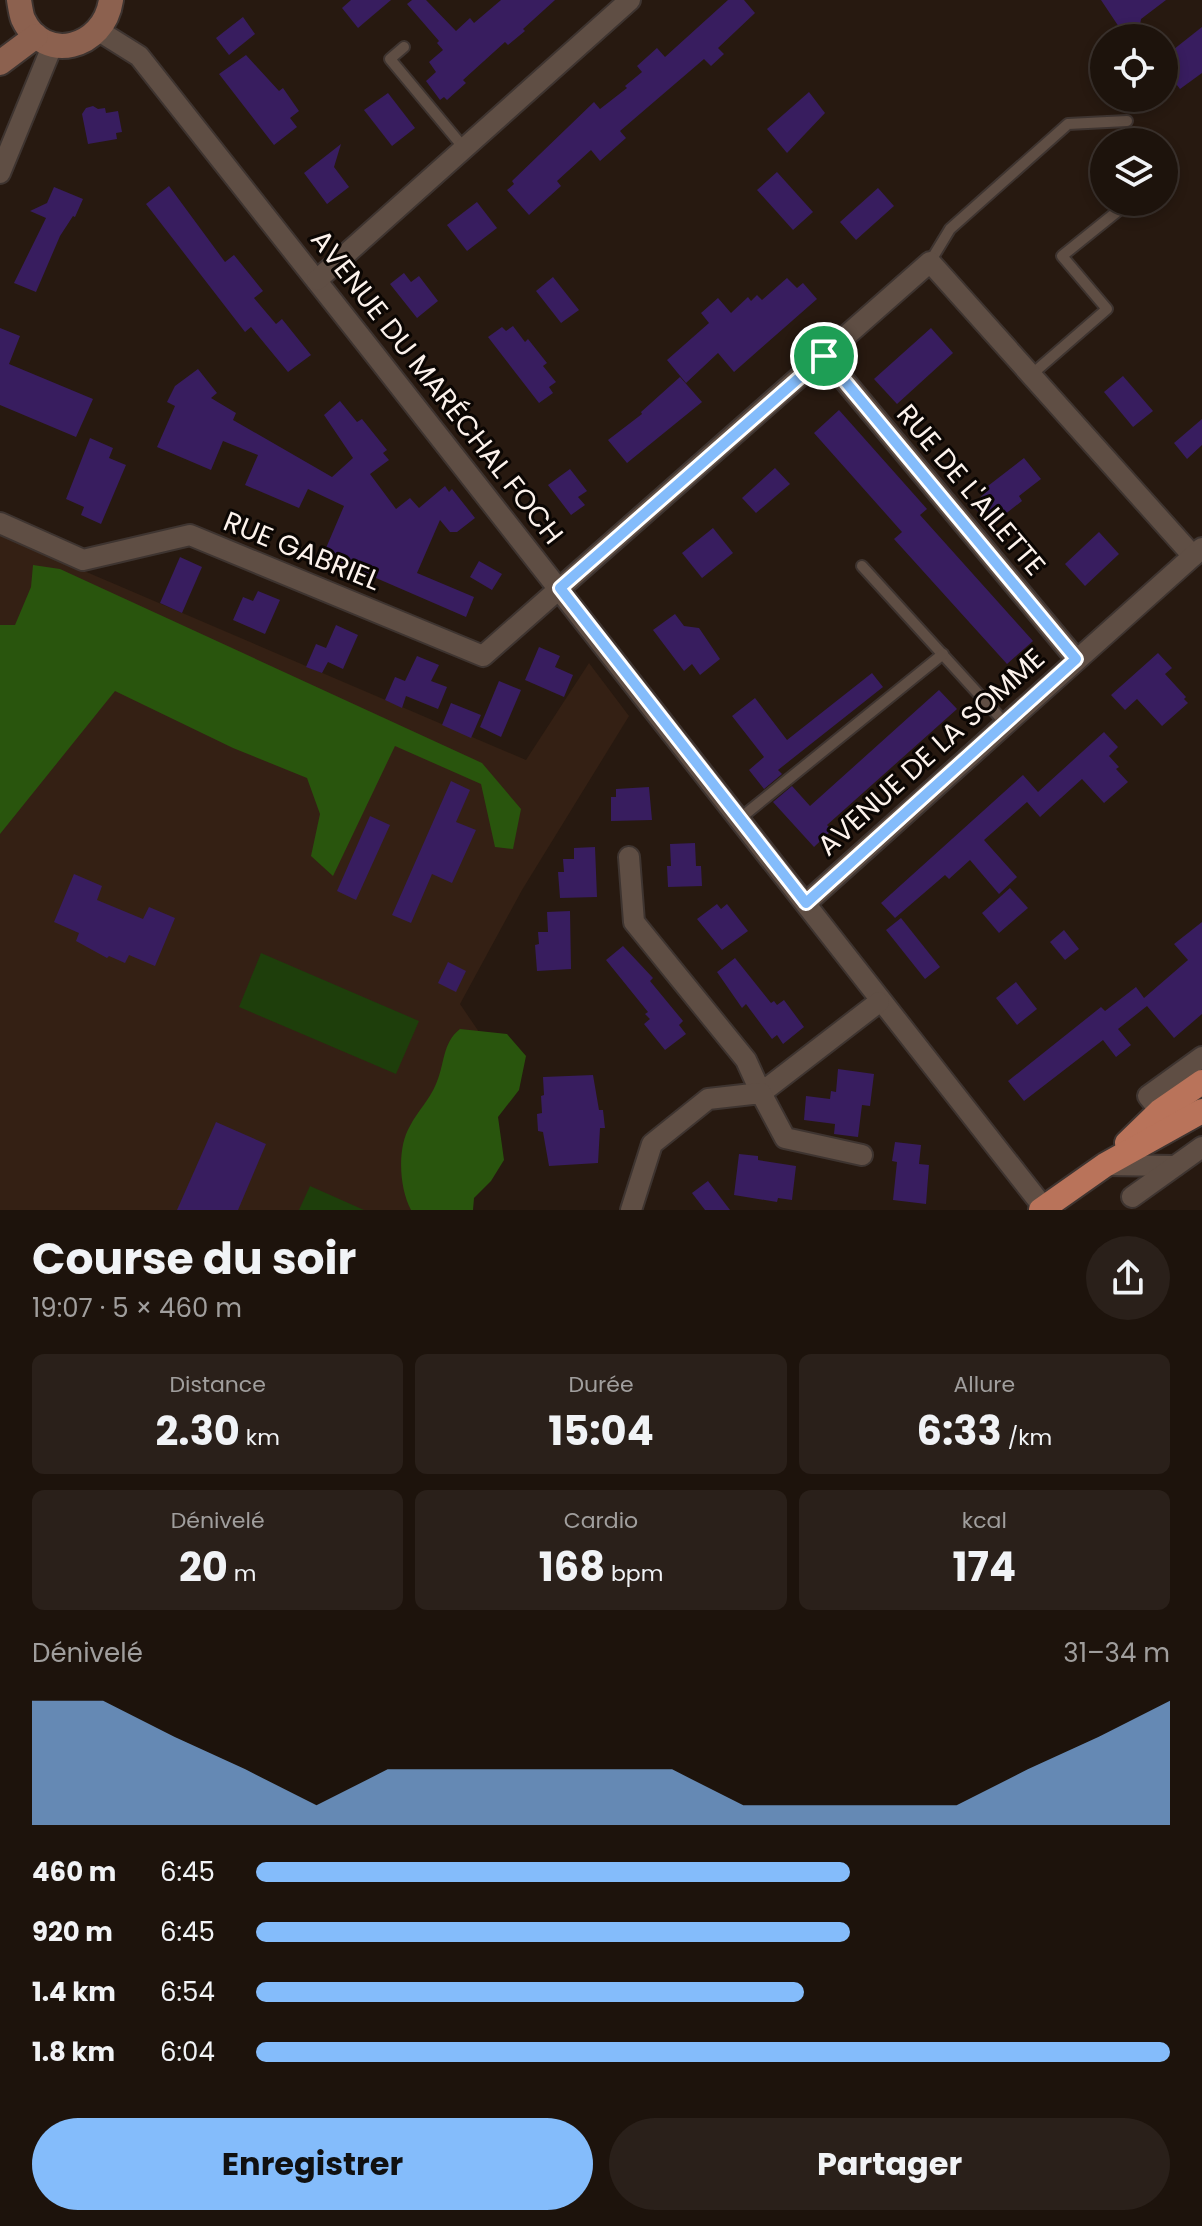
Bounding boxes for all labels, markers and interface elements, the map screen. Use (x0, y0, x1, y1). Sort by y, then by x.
map controls (1090, 24, 1178, 216)
button: locate (1090, 24, 1178, 112)
button: layers (1090, 128, 1178, 216)
street label: AVENUE DU MARÉCHAL FOCH (302, 221, 572, 553)
pin (790, 322, 858, 390)
icon: arrive (802, 334, 846, 378)
street label: RUE DE L'AILETTE (888, 396, 1054, 584)
street label: RUE GABRIEL (218, 502, 386, 600)
street label: AVENUE DE LA SOMME (809, 639, 1053, 865)
text: Course du soir (32, 1228, 356, 1289)
button: share (1086, 1236, 1170, 1320)
text: 19:07 · 5 × 460 m (32, 1290, 242, 1326)
text: Distance (169, 1369, 266, 1400)
text: Durée (568, 1369, 634, 1400)
text: Allure (954, 1369, 1015, 1400)
text: 2.30 (156, 1403, 240, 1459)
text: 15:04 (548, 1403, 654, 1459)
text: 6:33 (917, 1403, 1002, 1459)
text: km (240, 1422, 280, 1453)
text: /km (1002, 1422, 1052, 1453)
text: Dénivelé (171, 1505, 265, 1536)
text: Cardio (564, 1505, 638, 1536)
text: kcal (962, 1505, 1007, 1536)
text: 20 (179, 1539, 228, 1595)
text: 168 (539, 1539, 605, 1595)
text: 174 (953, 1539, 1016, 1595)
text: m (228, 1558, 256, 1589)
text: bpm (605, 1558, 663, 1589)
text: Dénivelé (32, 1635, 143, 1671)
text: 31–34 m (1063, 1635, 1170, 1671)
text: 460 m (32, 1854, 116, 1890)
text: 6:45 (160, 1854, 215, 1890)
text: 920 m (32, 1914, 113, 1950)
text: 6:45 (160, 1914, 215, 1950)
text: 1.4 km (32, 1974, 116, 2010)
text: 6:54 (160, 1974, 215, 2010)
text: 1.8 km (32, 2034, 115, 2070)
text: 6:04 (160, 2034, 215, 2070)
button: Enregistrer (32, 2118, 593, 2210)
button: Partager (609, 2118, 1170, 2210)

